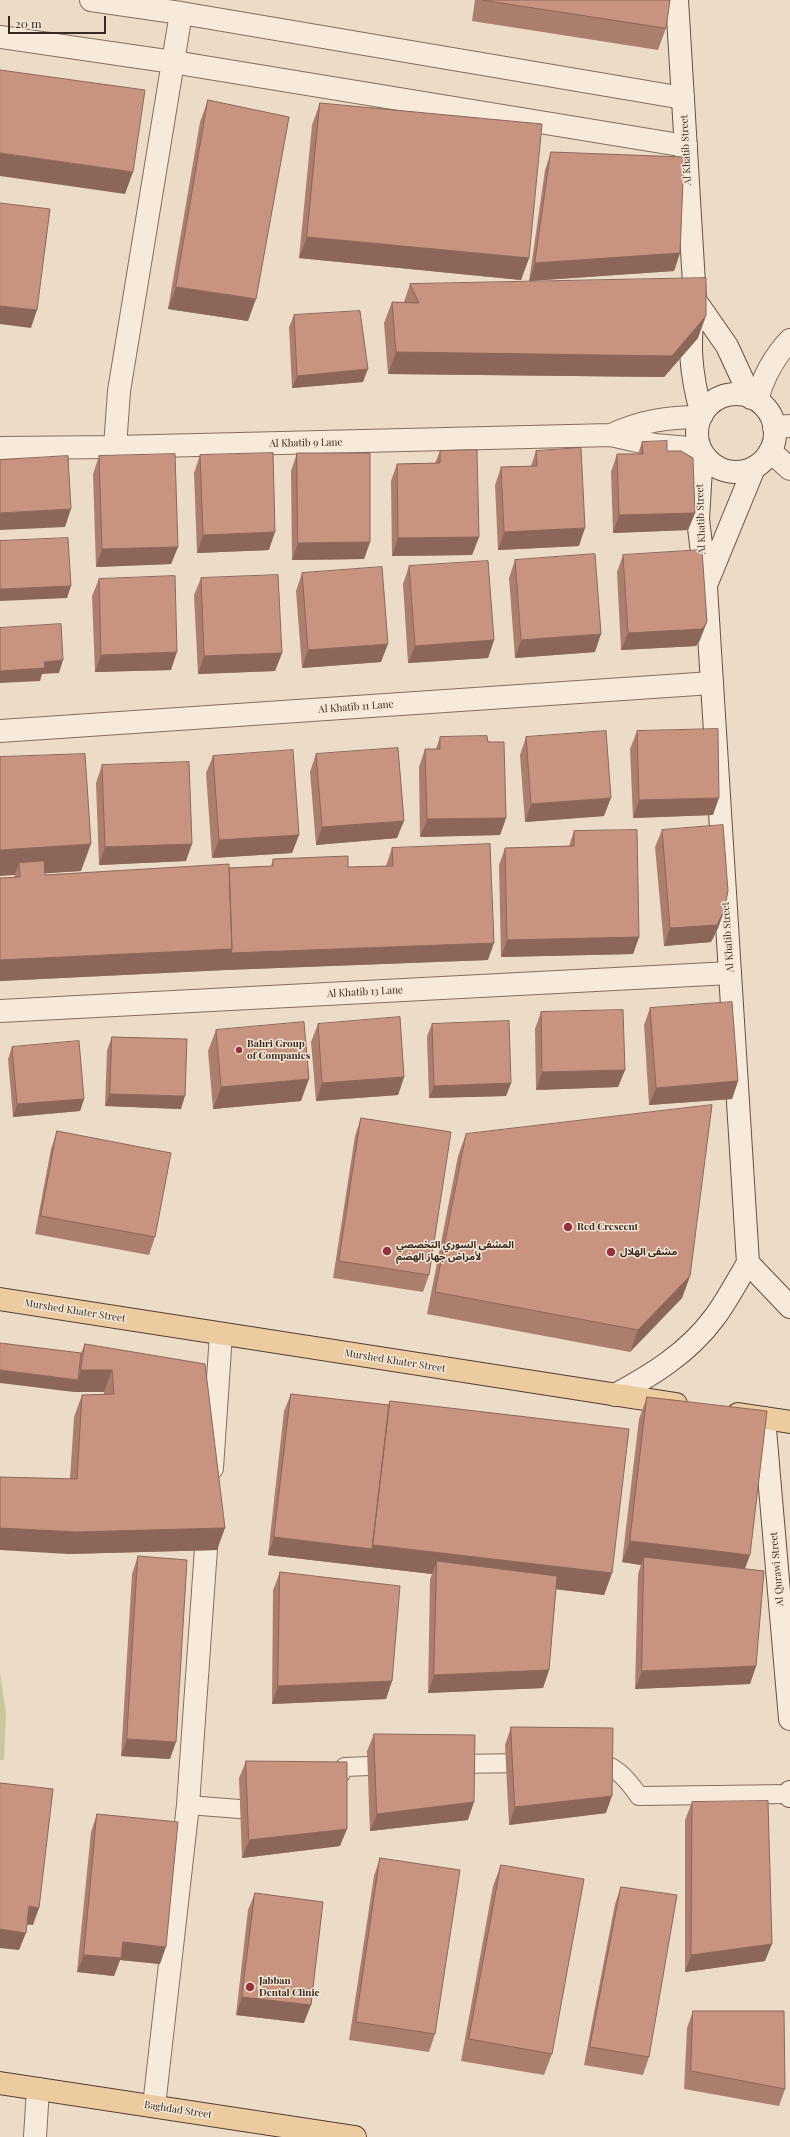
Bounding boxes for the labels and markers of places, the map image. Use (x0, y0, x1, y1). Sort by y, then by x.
place label: Bahri Group of Companies (247, 1038, 310, 1062)
marker: Bahri Group of Companies (234, 1045, 244, 1055)
marker: Red Crescent (562, 1221, 574, 1233)
place label: Red Crescent (577, 1221, 638, 1233)
place label: المشفى السوري التخصصي لأمراض جهاز الهضم (396, 1239, 514, 1262)
marker: المشفى السوري التخصصي لأمراض جهاز الهضم (381, 1245, 393, 1257)
marker: مشفى الهلال (605, 1246, 617, 1258)
place label: مشفى الهلال (620, 1246, 677, 1258)
place label: Jabban Dental Clinic (259, 1975, 320, 1998)
marker: Jabban Dental Clinic (244, 1981, 256, 1993)

